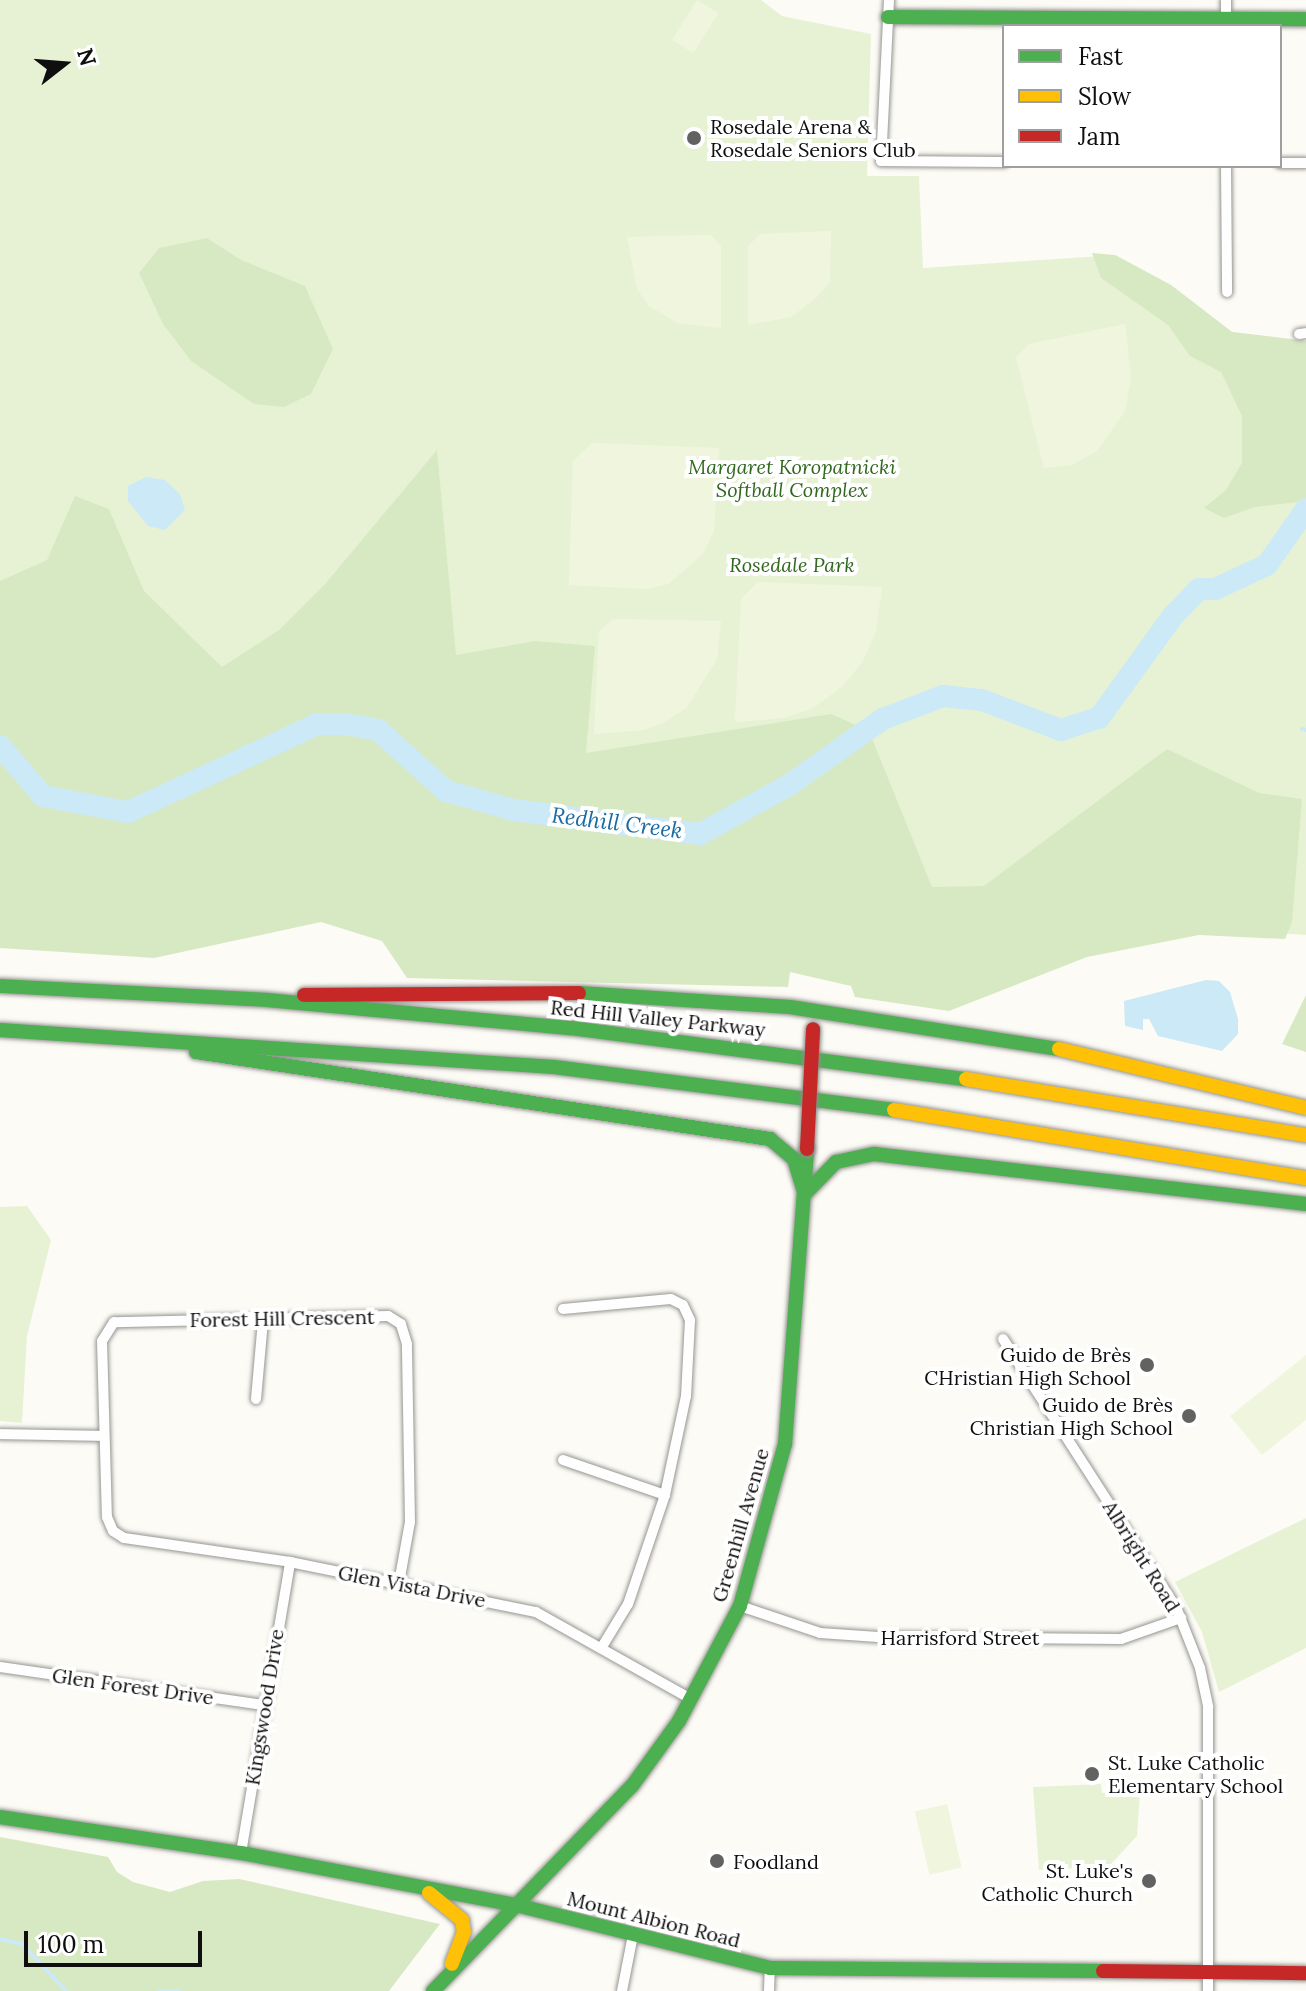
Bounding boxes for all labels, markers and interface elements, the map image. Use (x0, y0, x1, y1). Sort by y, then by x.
north arrow (24, 24, 104, 104)
legend (1002, 24, 1282, 168)
text: Fast (1078, 41, 1123, 72)
text: N (71, 45, 103, 69)
text: Slow (1078, 81, 1131, 112)
place label: Rosedale Arena & Rosedale Seniors Club (710, 114, 916, 161)
text: Jam (1078, 121, 1120, 152)
marker: Rosedale Arena & Rosedale Seniors Club (685, 129, 703, 147)
park label: Margaret Koropatnicki Softball Complex (688, 454, 896, 501)
park label: Rosedale Park (729, 552, 855, 576)
water label: Redhill Creek (550, 802, 684, 844)
street label: Red Hill Valley Parkway (549, 995, 767, 1041)
street label: Forest Hill Crescent (189, 1304, 375, 1332)
place label: Guido de Brès CHristian High School (924, 1342, 1131, 1389)
marker: Guido de Brès CHristian High School (1138, 1356, 1156, 1374)
place label: Guido de Brès Christian High School (970, 1392, 1173, 1439)
marker: Guido de Brès Christian High School (1180, 1407, 1198, 1425)
street label: Greenhill Avenue (707, 1445, 773, 1605)
street label: Albright Road (1098, 1496, 1186, 1616)
street label: Glen Vista Drive (336, 1560, 488, 1612)
street label: Harrisford Street (881, 1625, 1039, 1649)
street label: Kingswood Drive (240, 1627, 288, 1787)
street label: Glen Forest Drive (51, 1663, 215, 1709)
place label: St. Luke Catholic Elementary School (1108, 1750, 1283, 1797)
marker: St. Luke Catholic Elementary School (1083, 1765, 1101, 1783)
place label: Foodland (733, 1849, 819, 1873)
marker: Foodland (708, 1852, 726, 1870)
place label: St. Luke's Catholic Church (981, 1858, 1133, 1905)
marker: St. Luke's Catholic Church (1140, 1872, 1158, 1890)
street label: Mount Albion Road (565, 1886, 743, 1952)
scale bar (28, 1915, 206, 1965)
text: 100 m (38, 1929, 104, 1960)

